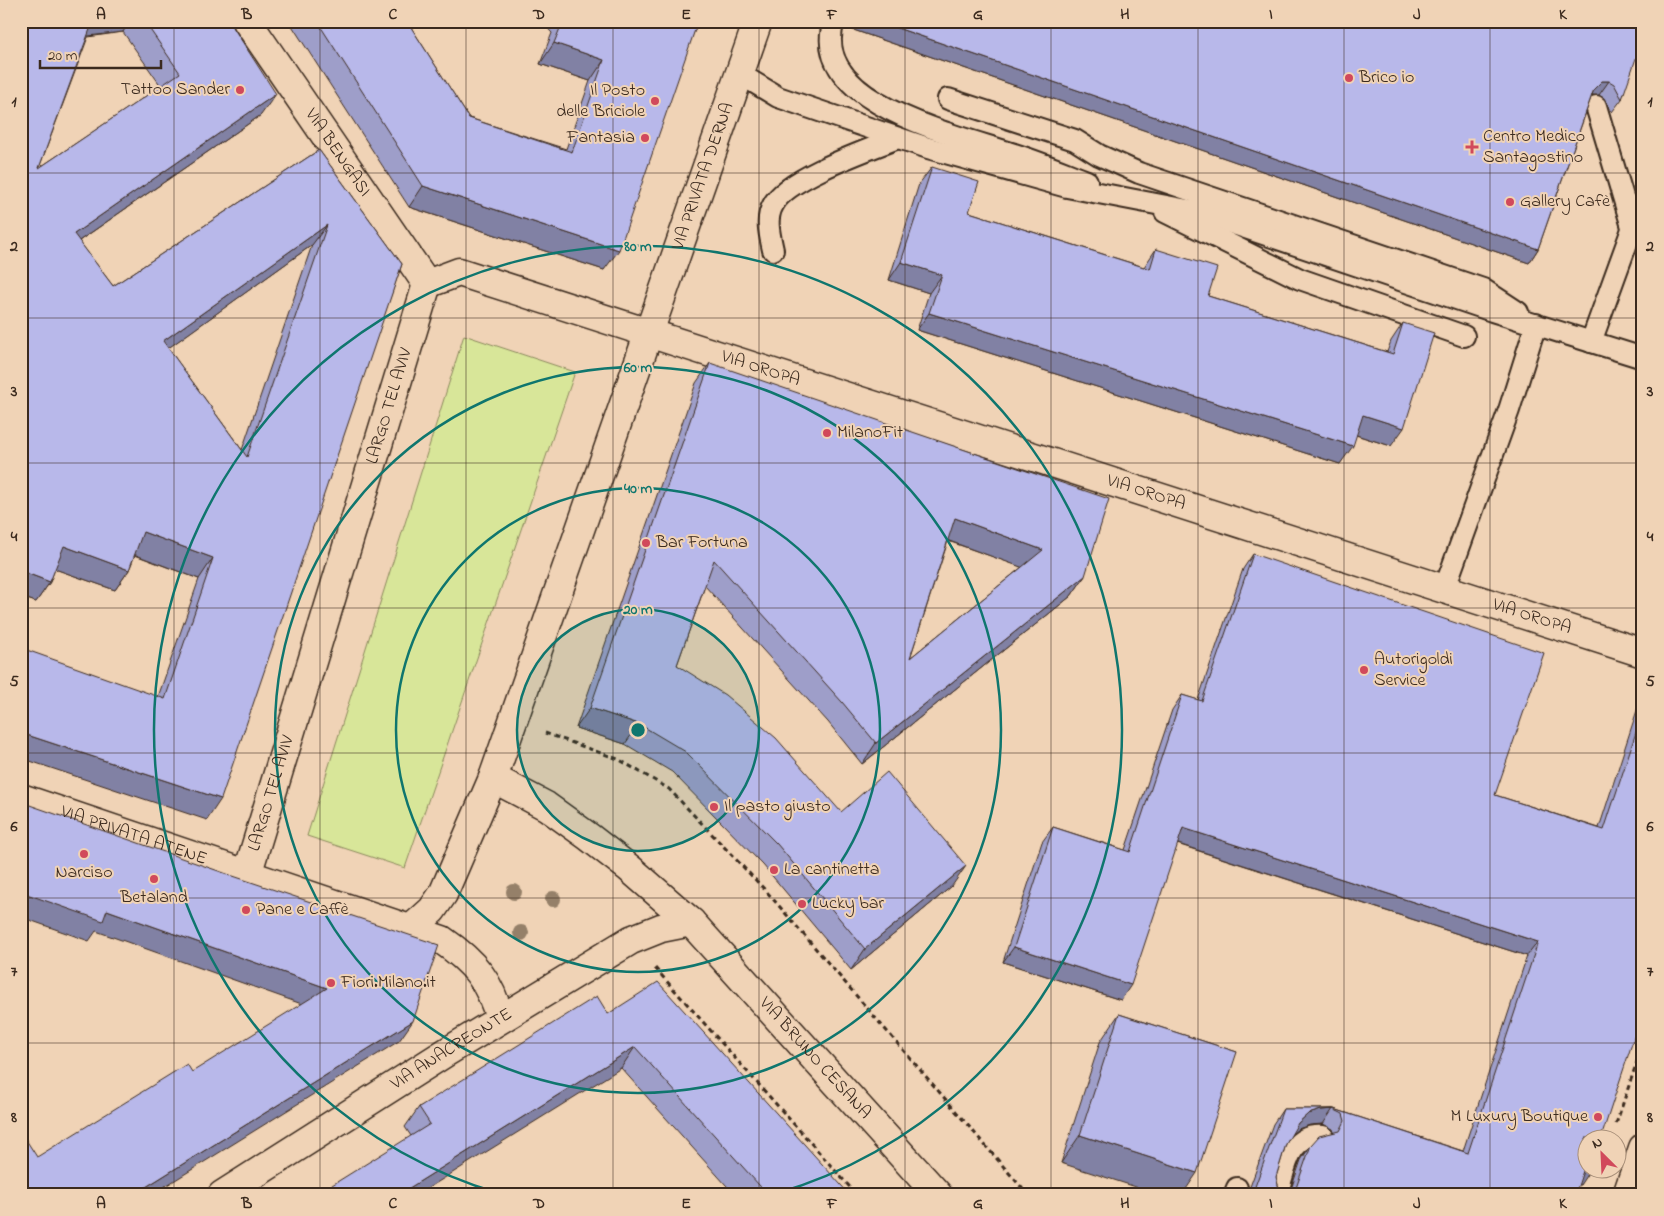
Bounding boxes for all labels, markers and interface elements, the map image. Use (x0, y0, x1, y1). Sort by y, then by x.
text: A (96, 3, 106, 27)
text: B (241, 3, 253, 27)
text: C (389, 3, 398, 27)
text: D (532, 3, 545, 27)
text: E (681, 3, 691, 27)
text: F (826, 3, 838, 27)
text: G (973, 3, 983, 27)
text: H (1120, 3, 1130, 27)
text: I (1269, 3, 1273, 27)
text: J (1413, 3, 1421, 27)
text: K (1559, 3, 1568, 27)
scale bar (40, 38, 161, 70)
text: 20 m (48, 45, 78, 67)
place label: Brico io (1358, 65, 1414, 91)
marker: Brico io (1343, 72, 1355, 84)
place label: Tattoo Sander (121, 77, 230, 103)
place label: Il Posto delle Briciole (556, 78, 646, 125)
marker: Tattoo Sander (234, 84, 246, 96)
text: 1 (11, 90, 17, 114)
text: 1 (1647, 90, 1653, 114)
marker: Il Posto delle Briciole (649, 95, 661, 107)
street label: VIA PRIVATA DERNA (665, 99, 741, 255)
street label: VIA BENGASI (297, 103, 377, 202)
place label: Centro Medico Santagostino (1483, 124, 1585, 172)
place label: Fantasia (566, 125, 635, 151)
marker: Fantasia (639, 132, 651, 144)
marker: Centro Medico Santagostino (1465, 140, 1479, 154)
place label: Gallery Cafè (1520, 189, 1611, 215)
marker: Gallery Cafè (1504, 196, 1516, 208)
text: 2 (9, 235, 18, 259)
text: 2 (1645, 235, 1654, 259)
text: 80 m (623, 236, 652, 258)
street label: VIA OROPA (717, 344, 803, 394)
street label: LARGO TEL AVIV (360, 345, 420, 467)
text: 60 m (623, 357, 653, 379)
text: 3 (10, 380, 18, 404)
text: 3 (1646, 380, 1654, 404)
place label: MilanoFit (837, 420, 903, 446)
marker: MilanoFit (821, 427, 833, 439)
street label: VIA OROPA (1102, 468, 1189, 518)
text: 40 m (623, 478, 652, 500)
text: 4 (10, 525, 18, 549)
text: 4 (1646, 525, 1654, 549)
place label: Bar Fortuna (655, 530, 748, 556)
marker: Bar Fortuna (640, 537, 652, 549)
street label: VIA OROPA (1488, 592, 1574, 642)
text: 20 m (622, 599, 653, 621)
place label: Autorigoldi Service (1374, 647, 1453, 694)
marker: Autorigoldi Service (1358, 664, 1370, 676)
text: 5 (9, 670, 19, 694)
text: 5 (1645, 670, 1655, 694)
centre of rings (629, 721, 647, 739)
street label: LARGO TEL AVIV (242, 732, 302, 855)
place label: Il pasto giusto (724, 794, 831, 821)
street label: VIA PRIVATA ATENE (56, 799, 210, 873)
marker: Il pasto giusto (708, 801, 720, 813)
text: 6 (9, 815, 18, 839)
text: 6 (1645, 815, 1654, 839)
marker: Narciso (78, 848, 90, 860)
place label: La cantinetta (784, 857, 880, 883)
place label: Narciso (55, 860, 113, 886)
marker: La cantinetta (768, 864, 780, 876)
marker: Betaland (148, 873, 160, 885)
place label: Betaland (119, 885, 188, 911)
place label: Lucky bar (812, 891, 885, 917)
place label: Pane e Caffè (256, 897, 350, 923)
marker: Lucky bar (796, 898, 808, 910)
marker: Pane e Caffè (240, 904, 252, 916)
text: 7 (11, 960, 18, 984)
text: 7 (1647, 960, 1654, 984)
place label: Fiori.Milano.it (340, 970, 436, 996)
marker: Fiori.Milano.it (325, 977, 337, 989)
street label: VIA BRUNO CESANA (752, 991, 877, 1126)
street label: VIA ANACREONTE (385, 1002, 518, 1098)
place label: M Luxury Boutique (1450, 1104, 1589, 1130)
text: 8 (10, 1106, 17, 1130)
text: 8 (1646, 1106, 1653, 1130)
marker: M Luxury Boutique (1592, 1111, 1604, 1123)
north arrow (1576, 1128, 1626, 1178)
text: N (1589, 1132, 1606, 1155)
text: A (96, 1192, 106, 1216)
text: B (241, 1192, 253, 1216)
text: C (389, 1192, 398, 1216)
text: D (532, 1192, 545, 1216)
text: E (681, 1192, 691, 1216)
text: F (826, 1192, 838, 1216)
text: G (973, 1192, 983, 1216)
text: H (1120, 1192, 1130, 1216)
text: I (1269, 1192, 1273, 1216)
text: J (1413, 1192, 1421, 1216)
text: K (1559, 1192, 1568, 1216)

